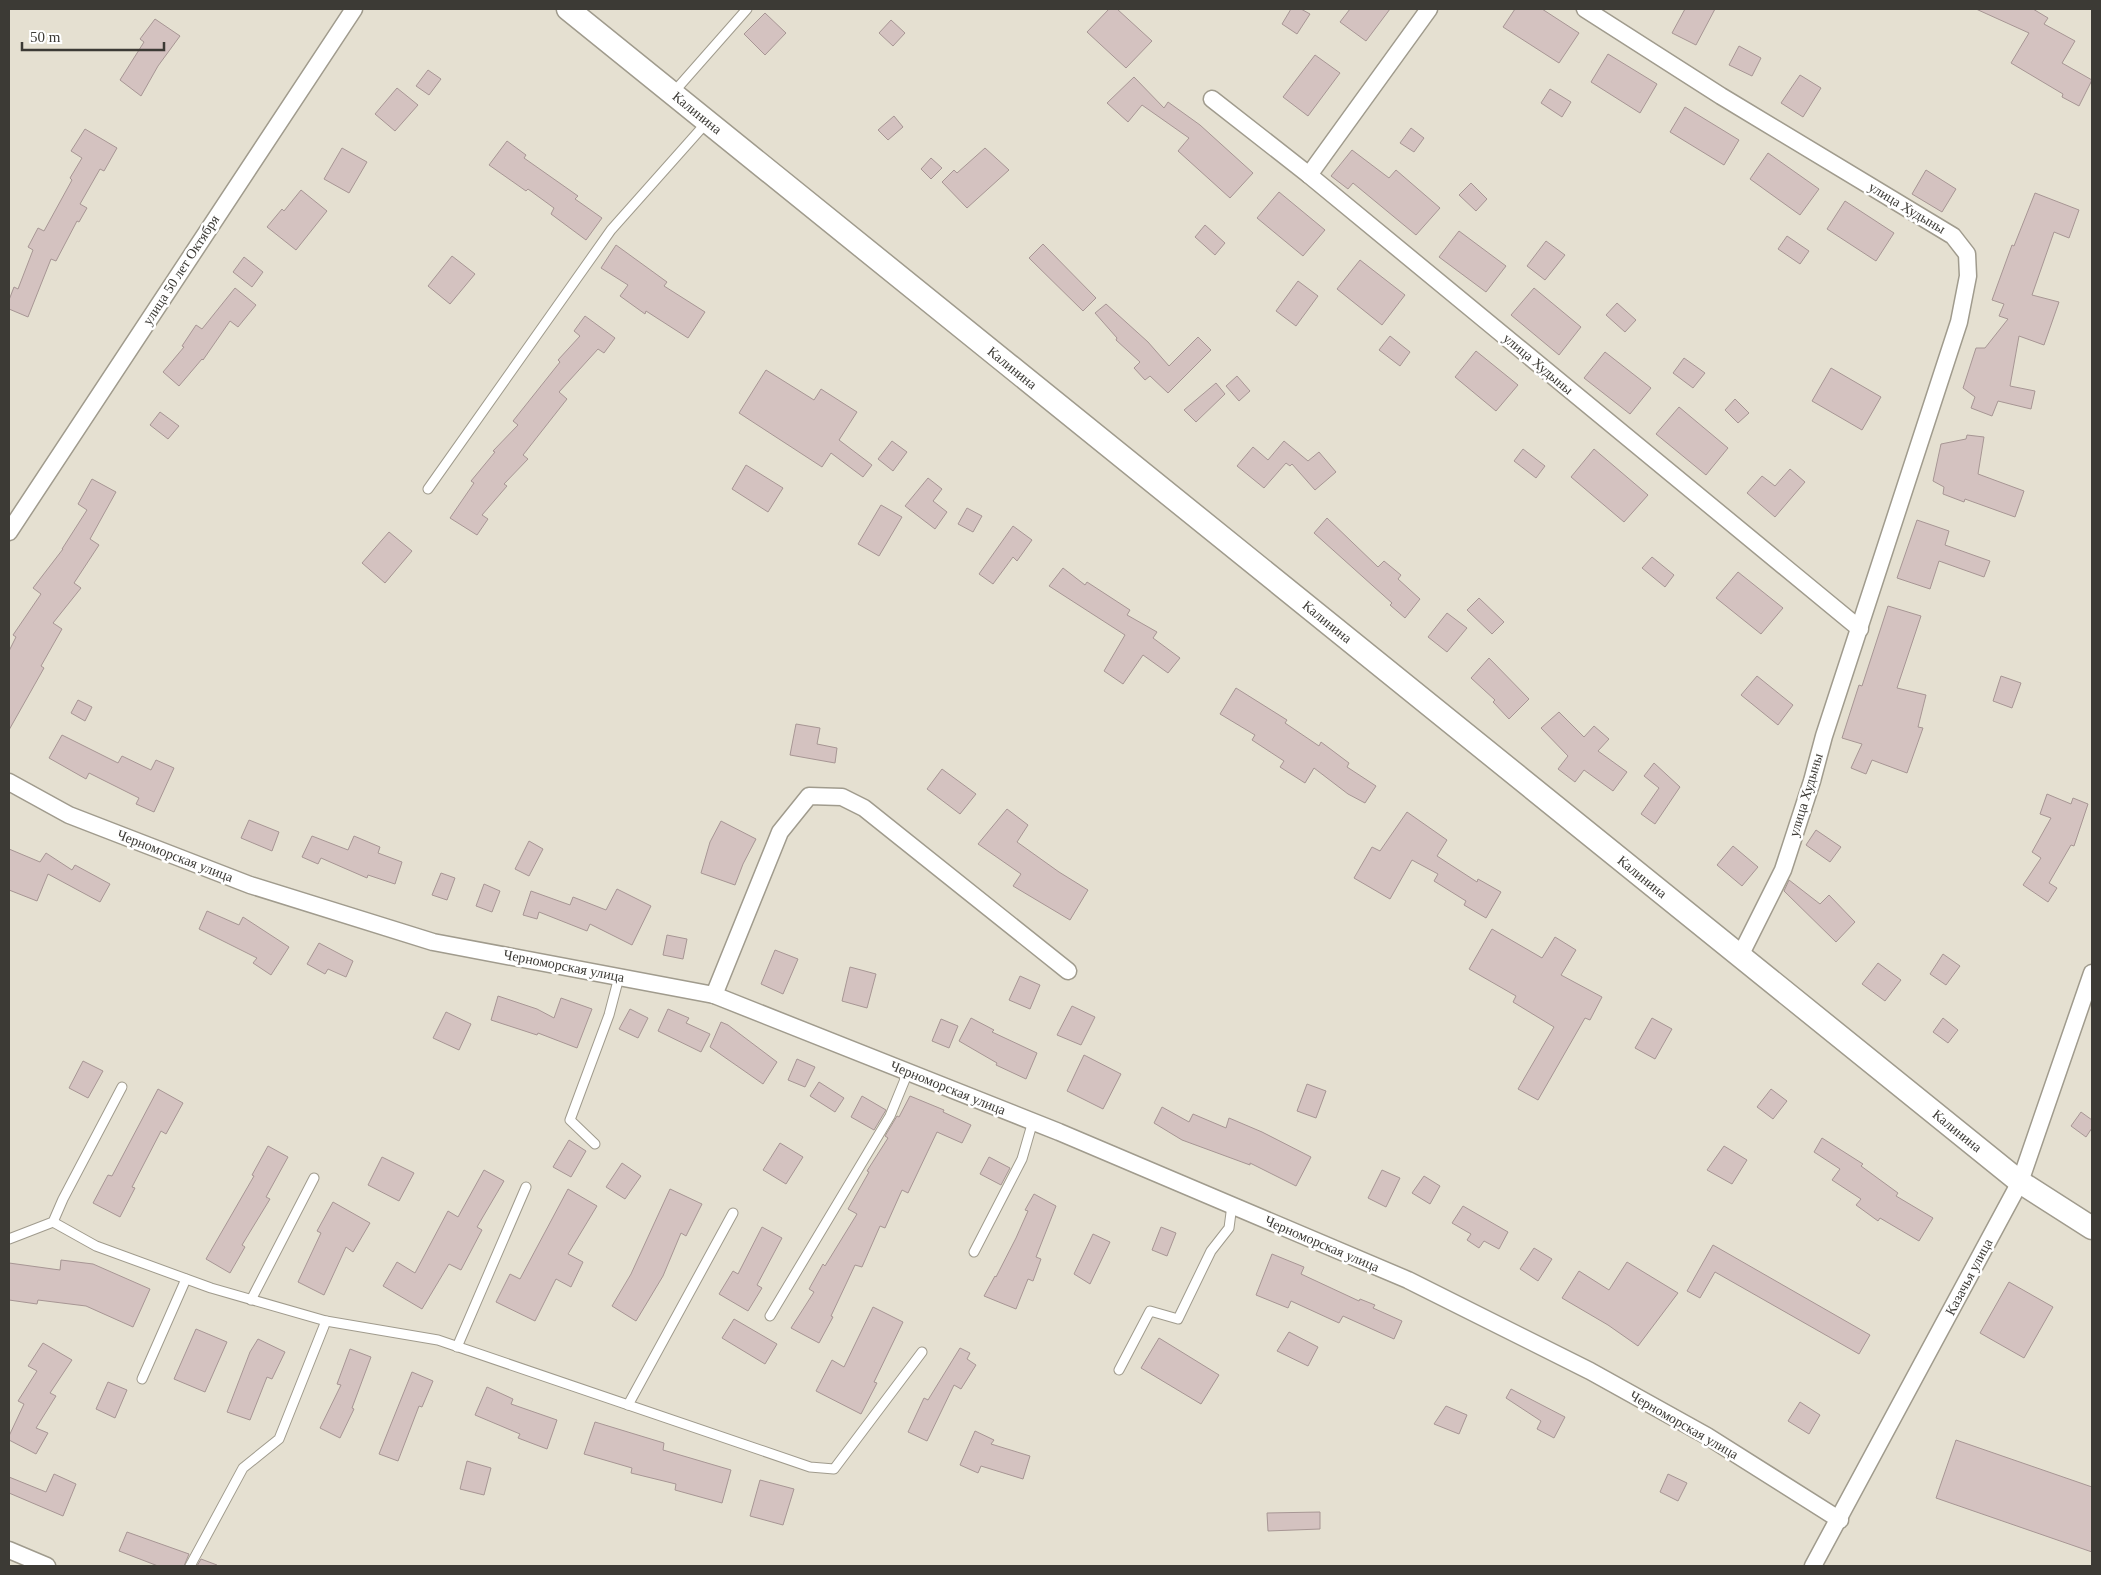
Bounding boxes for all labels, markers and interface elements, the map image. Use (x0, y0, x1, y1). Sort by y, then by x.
scale bar (22, 20, 165, 52)
text: 50 m (30, 29, 61, 45)
street label: Калинина (669, 89, 725, 138)
street label: улица Худыны (1866, 179, 1948, 237)
street label: улица 50 лет Октября (140, 212, 222, 328)
street label: улица Худыны (1500, 330, 1576, 398)
street label: Калинина (984, 344, 1040, 393)
street label: Калинина (1299, 598, 1355, 647)
street label: улица Худыны (1786, 751, 1826, 839)
street label: Черноморская улица (115, 827, 236, 885)
street label: Калинина (1614, 853, 1670, 902)
street label: Черноморская улица (502, 947, 627, 985)
street label: Черноморская улица (888, 1058, 1009, 1118)
street label: Калинина (1929, 1107, 1985, 1156)
street label: Черноморская улица (1262, 1213, 1382, 1275)
street label: Казачья улица (1943, 1235, 1996, 1318)
street label: Черноморская улица (1627, 1388, 1742, 1463)

